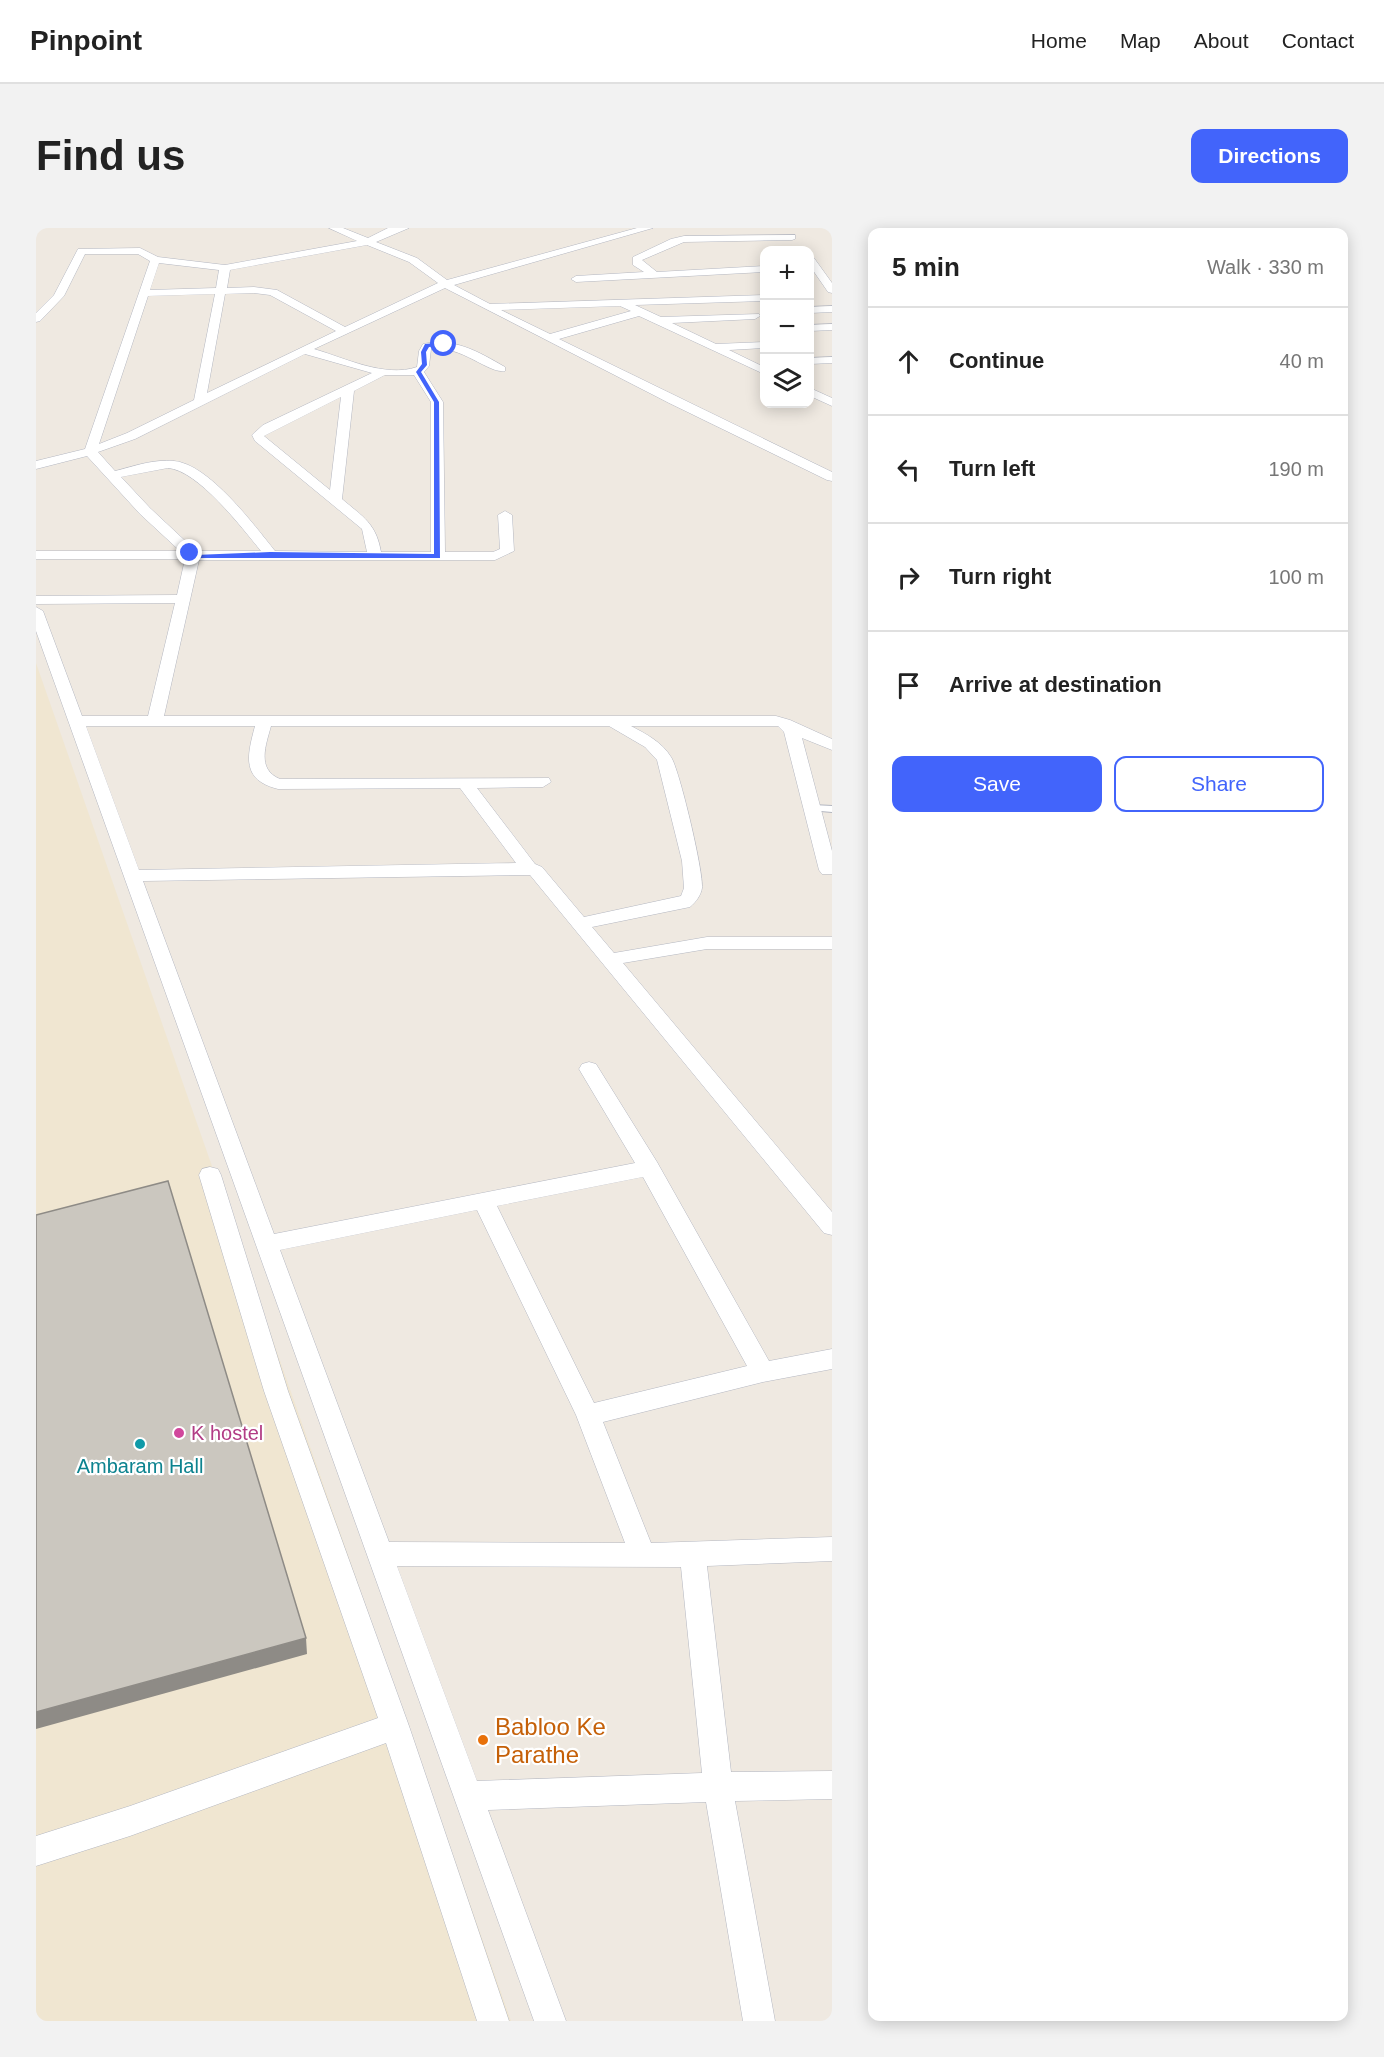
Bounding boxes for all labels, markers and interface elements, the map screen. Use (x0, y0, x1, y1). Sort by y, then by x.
text: Pinpoint (30, 25, 142, 56)
text: Home (1031, 29, 1087, 52)
text: Map (1120, 29, 1161, 52)
text: About (1194, 29, 1249, 52)
text: Contact (1282, 29, 1354, 52)
button: Directions (1191, 129, 1348, 183)
text: Find us (36, 132, 185, 179)
map controls (760, 246, 814, 408)
button: + (760, 246, 814, 300)
text: 5 min (892, 252, 960, 282)
text: Walk · 330 m (1207, 256, 1324, 278)
button: − (760, 300, 814, 354)
route start (430, 330, 456, 356)
icon: ahead (892, 345, 925, 378)
text: Continue (949, 348, 1044, 373)
text: 40 m (1280, 350, 1324, 372)
button: layers (760, 354, 814, 408)
icon: left (892, 453, 925, 486)
text: Turn left (949, 456, 1035, 481)
text: 190 m (1268, 458, 1324, 480)
route end (176, 539, 202, 565)
icon: right (892, 561, 925, 594)
text: Turn right (949, 564, 1051, 589)
text: 100 m (1268, 566, 1324, 588)
icon: arrive (892, 669, 925, 702)
text: Arrive at destination (949, 672, 1162, 697)
button: Save (892, 756, 1102, 812)
button: Share (1114, 756, 1324, 812)
place label: K hostel (191, 1422, 263, 1444)
marker: K hostel (172, 1426, 186, 1440)
marker: Ambaram Hall (133, 1437, 147, 1451)
place label: Ambaram Hall (77, 1455, 203, 1477)
place label: Babloo Ke Parathe (495, 1713, 606, 1768)
marker: Babloo Ke Parathe (476, 1733, 490, 1747)

